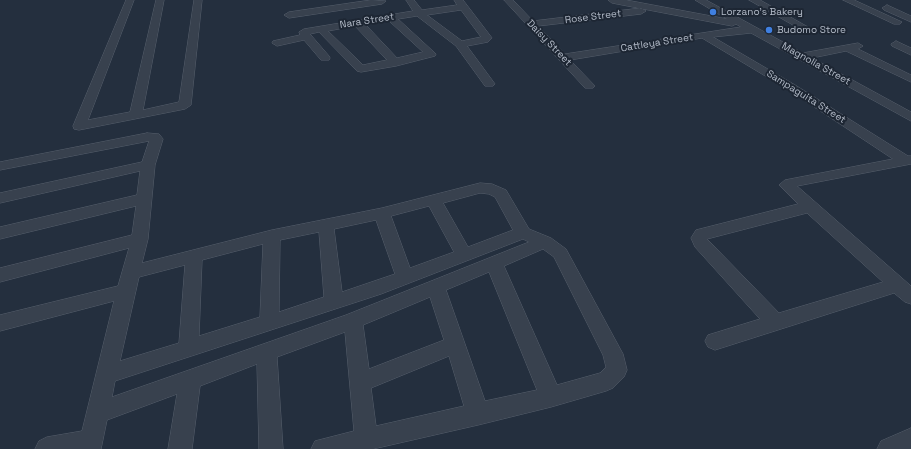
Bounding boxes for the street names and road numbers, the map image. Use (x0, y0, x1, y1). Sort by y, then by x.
street label: Rose Street (564, 8, 622, 26)
street label: Nara Street (339, 11, 395, 31)
street label: Daisy Street (524, 17, 574, 69)
street label: Cattleya Street (620, 31, 694, 55)
street label: Magnolia Street (780, 40, 852, 88)
street label: Sampaguita Street (764, 68, 848, 126)

